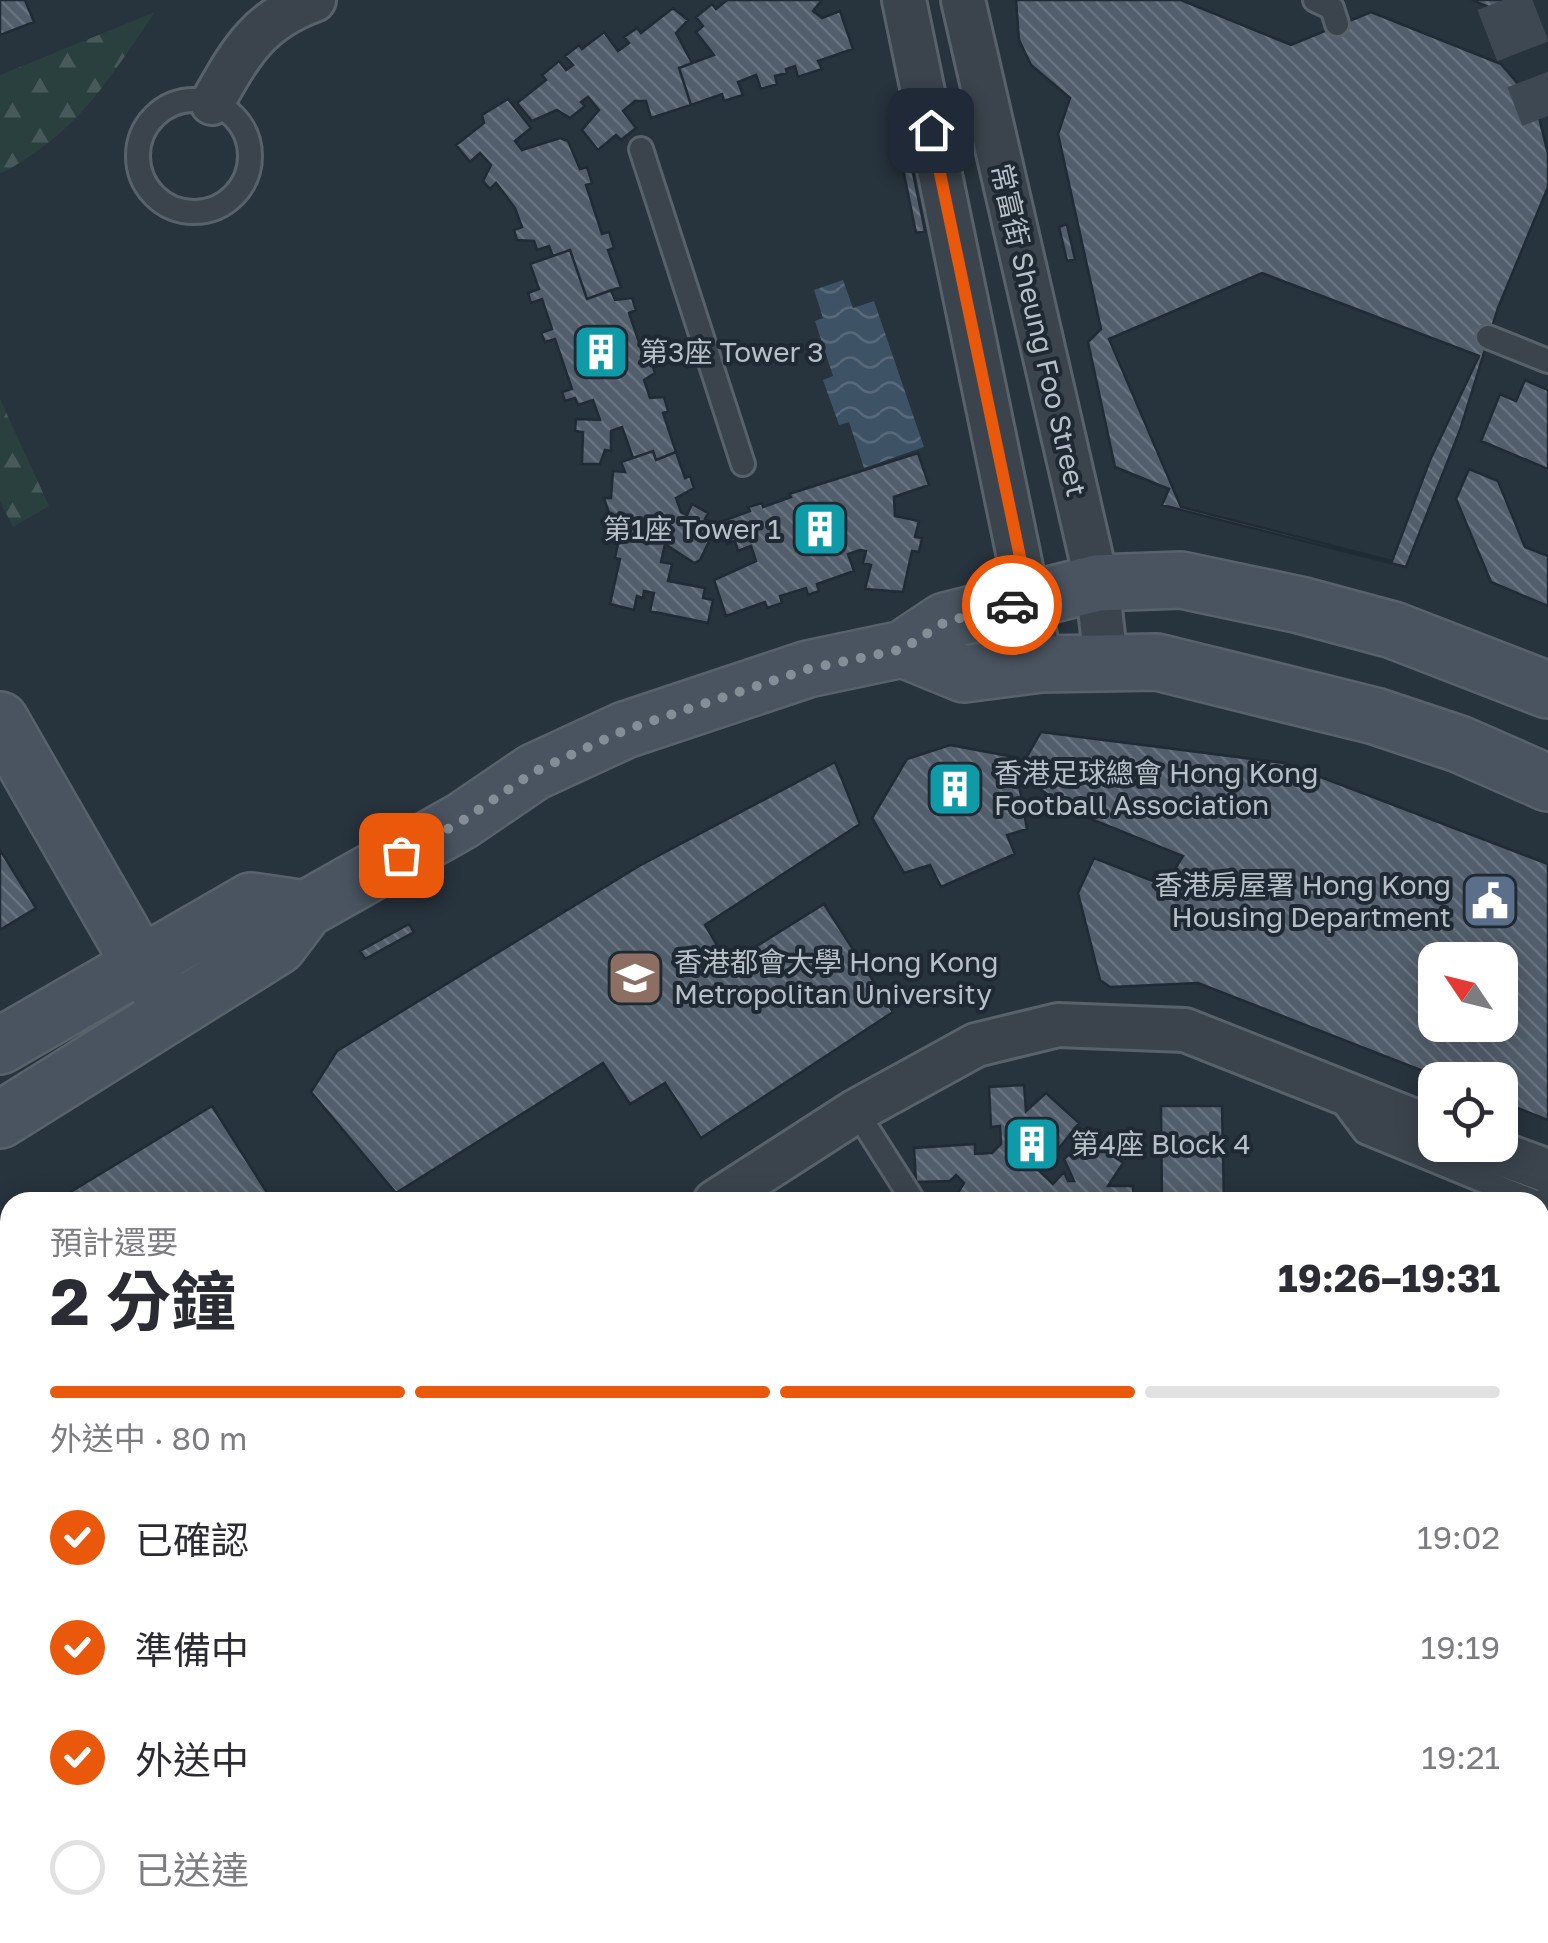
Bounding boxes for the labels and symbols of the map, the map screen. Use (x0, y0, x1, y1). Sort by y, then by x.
pin (889, 88, 974, 173)
street label: 常富街 Sheung Foo Street (985, 160, 1094, 500)
building icon: 第3座 Tower 3 (571, 322, 631, 382)
place label: 第3座 Tower 3 (640, 335, 824, 368)
building icon: 第1座 Tower 1 (790, 499, 850, 559)
place label: 第1座 Tower 1 (603, 512, 781, 545)
courier (962, 555, 1062, 655)
place label: 香港足球總會 Hong Kong Football Association (994, 756, 1319, 821)
building icon: 香港足球總會 Hong Kong Football Association (925, 759, 985, 819)
pin (359, 813, 444, 898)
place label: 香港房屋署 Hong Kong Housing Department (1154, 868, 1451, 933)
public building icon: 香港房屋署 Hong Kong Housing Department (1460, 871, 1520, 931)
north arrow (1418, 942, 1518, 1042)
place label: 香港都會大學 Hong Kong Metropolitan University (674, 945, 999, 1010)
school or university icon: 香港都會大學 Hong Kong Metropolitan University (605, 948, 665, 1008)
building icon: 第4座 Block 4 (1002, 1114, 1062, 1174)
place label: 第4座 Block 4 (1071, 1127, 1250, 1160)

